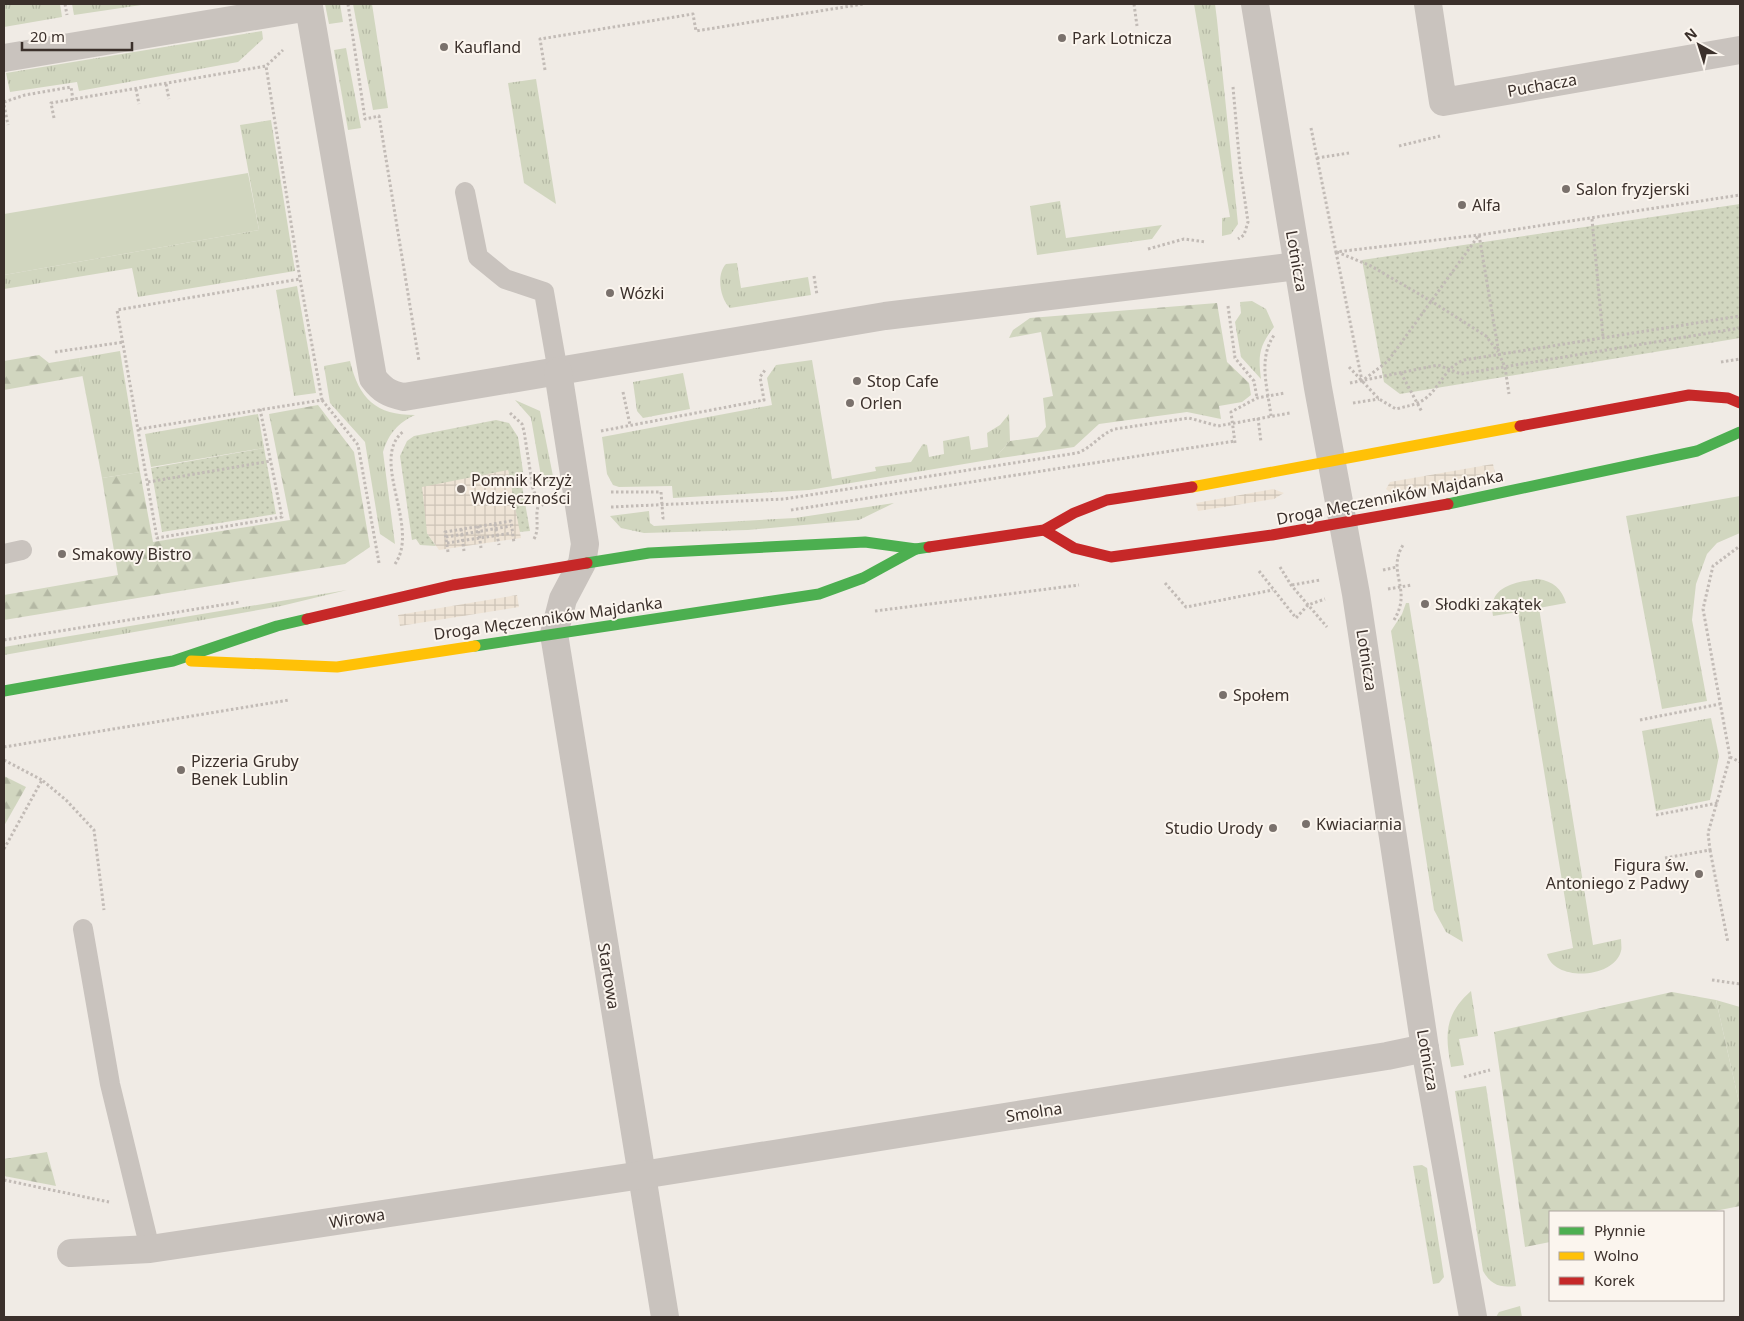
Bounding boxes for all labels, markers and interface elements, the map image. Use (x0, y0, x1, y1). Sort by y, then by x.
scale bar (22, 20, 132, 52)
north arrow (1674, 20, 1724, 70)
text: N (1680, 24, 1701, 45)
text: 20 m (30, 26, 65, 46)
place label: Park Lotnicza (1072, 27, 1172, 49)
marker: Park Lotnicza (1056, 32, 1068, 44)
place label: Kaufland (454, 36, 521, 58)
marker: Kaufland (438, 41, 450, 53)
street label: Puchacza (1505, 68, 1579, 102)
place label: Salon fryzjerski (1576, 178, 1690, 200)
marker: Salon fryzjerski (1560, 183, 1572, 195)
place label: Alfa (1472, 194, 1501, 216)
marker: Alfa (1456, 199, 1468, 211)
street label: Lotnicza (1281, 229, 1313, 293)
place label: Wózki (620, 282, 664, 304)
marker: Wózki (604, 287, 616, 299)
place label: Stop Cafe (867, 370, 939, 392)
marker: Stop Cafe (851, 375, 863, 387)
place label: Orlen (860, 392, 902, 414)
marker: Orlen (844, 397, 856, 409)
street label: Droga Męczenników Majdanka (1275, 464, 1505, 530)
place label: Pomnik Krzyż Wdzięczności (471, 469, 572, 509)
marker: Pomnik Krzyż Wdzięczności (455, 483, 467, 495)
place label: Smakowy Bistro (72, 543, 191, 565)
marker: Smakowy Bistro (56, 548, 68, 560)
street label: Droga Męczenników Majdanka (432, 591, 664, 645)
place label: Słodki zakątek (1435, 593, 1542, 615)
marker: Słodki zakątek (1419, 598, 1431, 610)
street label: Lotnicza (1351, 628, 1383, 692)
place label: Społem (1233, 684, 1289, 706)
marker: Społem (1217, 689, 1229, 701)
place label: Pizzeria Gruby Benek Lublin (191, 750, 299, 790)
marker: Pizzeria Gruby Benek Lublin (175, 764, 187, 776)
place label: Kwiaciarnia (1316, 813, 1402, 835)
place label: Studio Urody (1165, 817, 1264, 839)
marker: Kwiaciarnia (1300, 818, 1312, 830)
marker: Studio Urody (1267, 822, 1279, 834)
place label: Figura św. Antoniego z Padwy (1546, 854, 1690, 894)
marker: Figura św. Antoniego z Padwy (1693, 868, 1705, 880)
street label: Startowa (593, 941, 625, 1011)
street label: Lotnicza (1412, 1028, 1444, 1092)
street label: Smolna (1004, 1097, 1064, 1127)
street label: Wirowa (328, 1203, 386, 1233)
legend (1549, 1211, 1724, 1301)
text: Płynnie (1594, 1220, 1645, 1240)
text: Wolno (1594, 1245, 1639, 1265)
text: Korek (1594, 1270, 1635, 1290)

